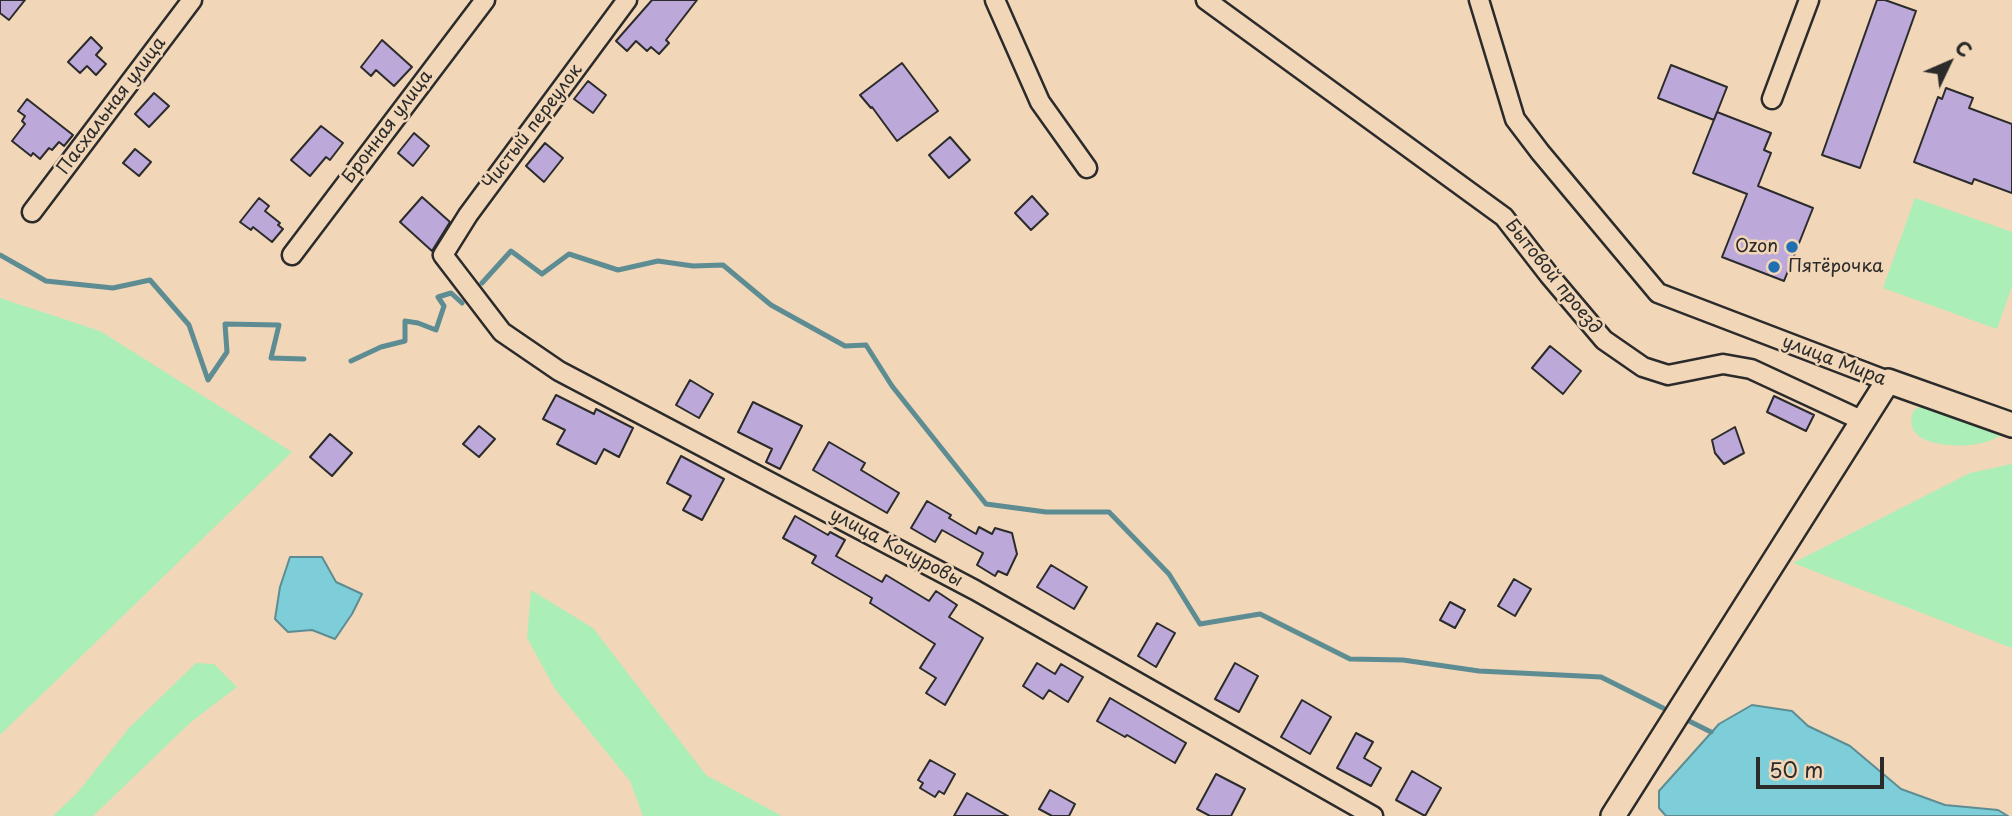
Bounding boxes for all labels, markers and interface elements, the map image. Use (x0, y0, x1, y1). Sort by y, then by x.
north arrow (1914, 28, 1984, 98)
street label: Пасхальная улица (53, 33, 171, 179)
text: С (1949, 34, 1979, 63)
street label: Чистый переулок (479, 60, 587, 194)
street label: Бронная улица (339, 66, 437, 188)
street label: Бытовой проезд (1500, 215, 1606, 339)
place label: Ozon (1735, 236, 1778, 258)
marker: Ozon (1784, 239, 1800, 255)
place label: Пятёрочка (1788, 256, 1883, 278)
marker: Пятёрочка (1766, 259, 1782, 275)
street label: улица Мира (1779, 331, 1889, 391)
street label: улица Кочуровы (826, 504, 966, 592)
scale bar (1760, 742, 1888, 786)
text: 50 m (1769, 753, 1823, 785)

